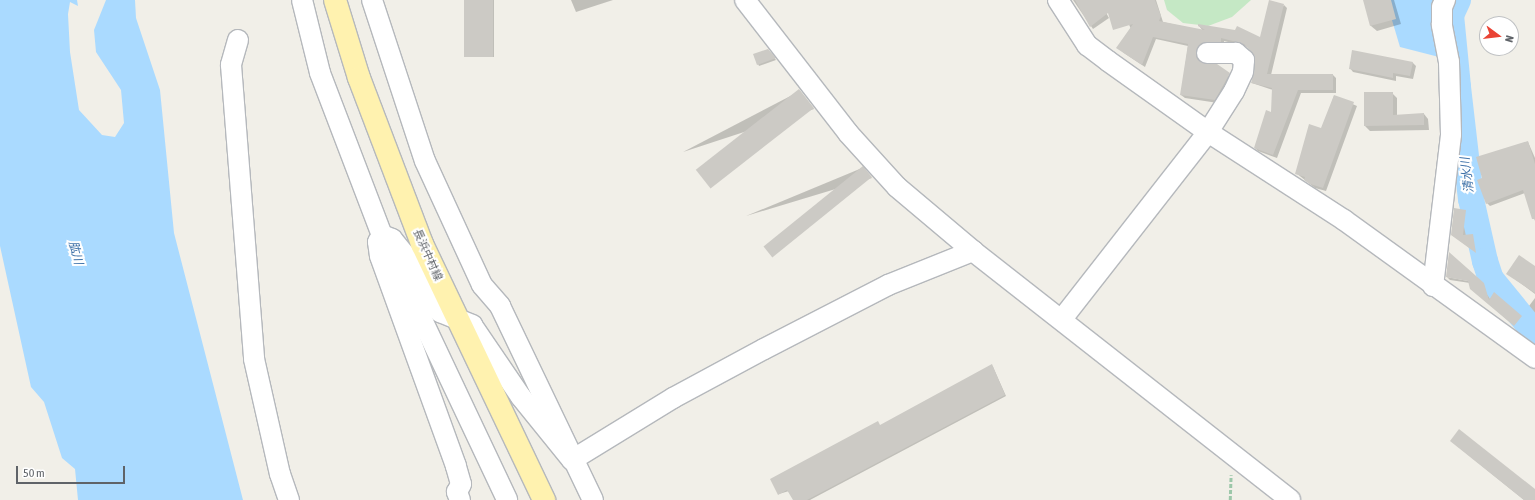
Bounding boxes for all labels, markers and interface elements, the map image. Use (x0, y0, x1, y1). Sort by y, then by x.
north arrow (1479, 16, 1519, 56)
text: N (1503, 34, 1516, 44)
water label: 清水川 (1459, 156, 1477, 194)
street label: 長浜中村線 (411, 227, 445, 283)
water label: 肱川 (65, 240, 85, 266)
scale bar (18, 458, 127, 484)
text: 50 m (23, 466, 45, 480)

